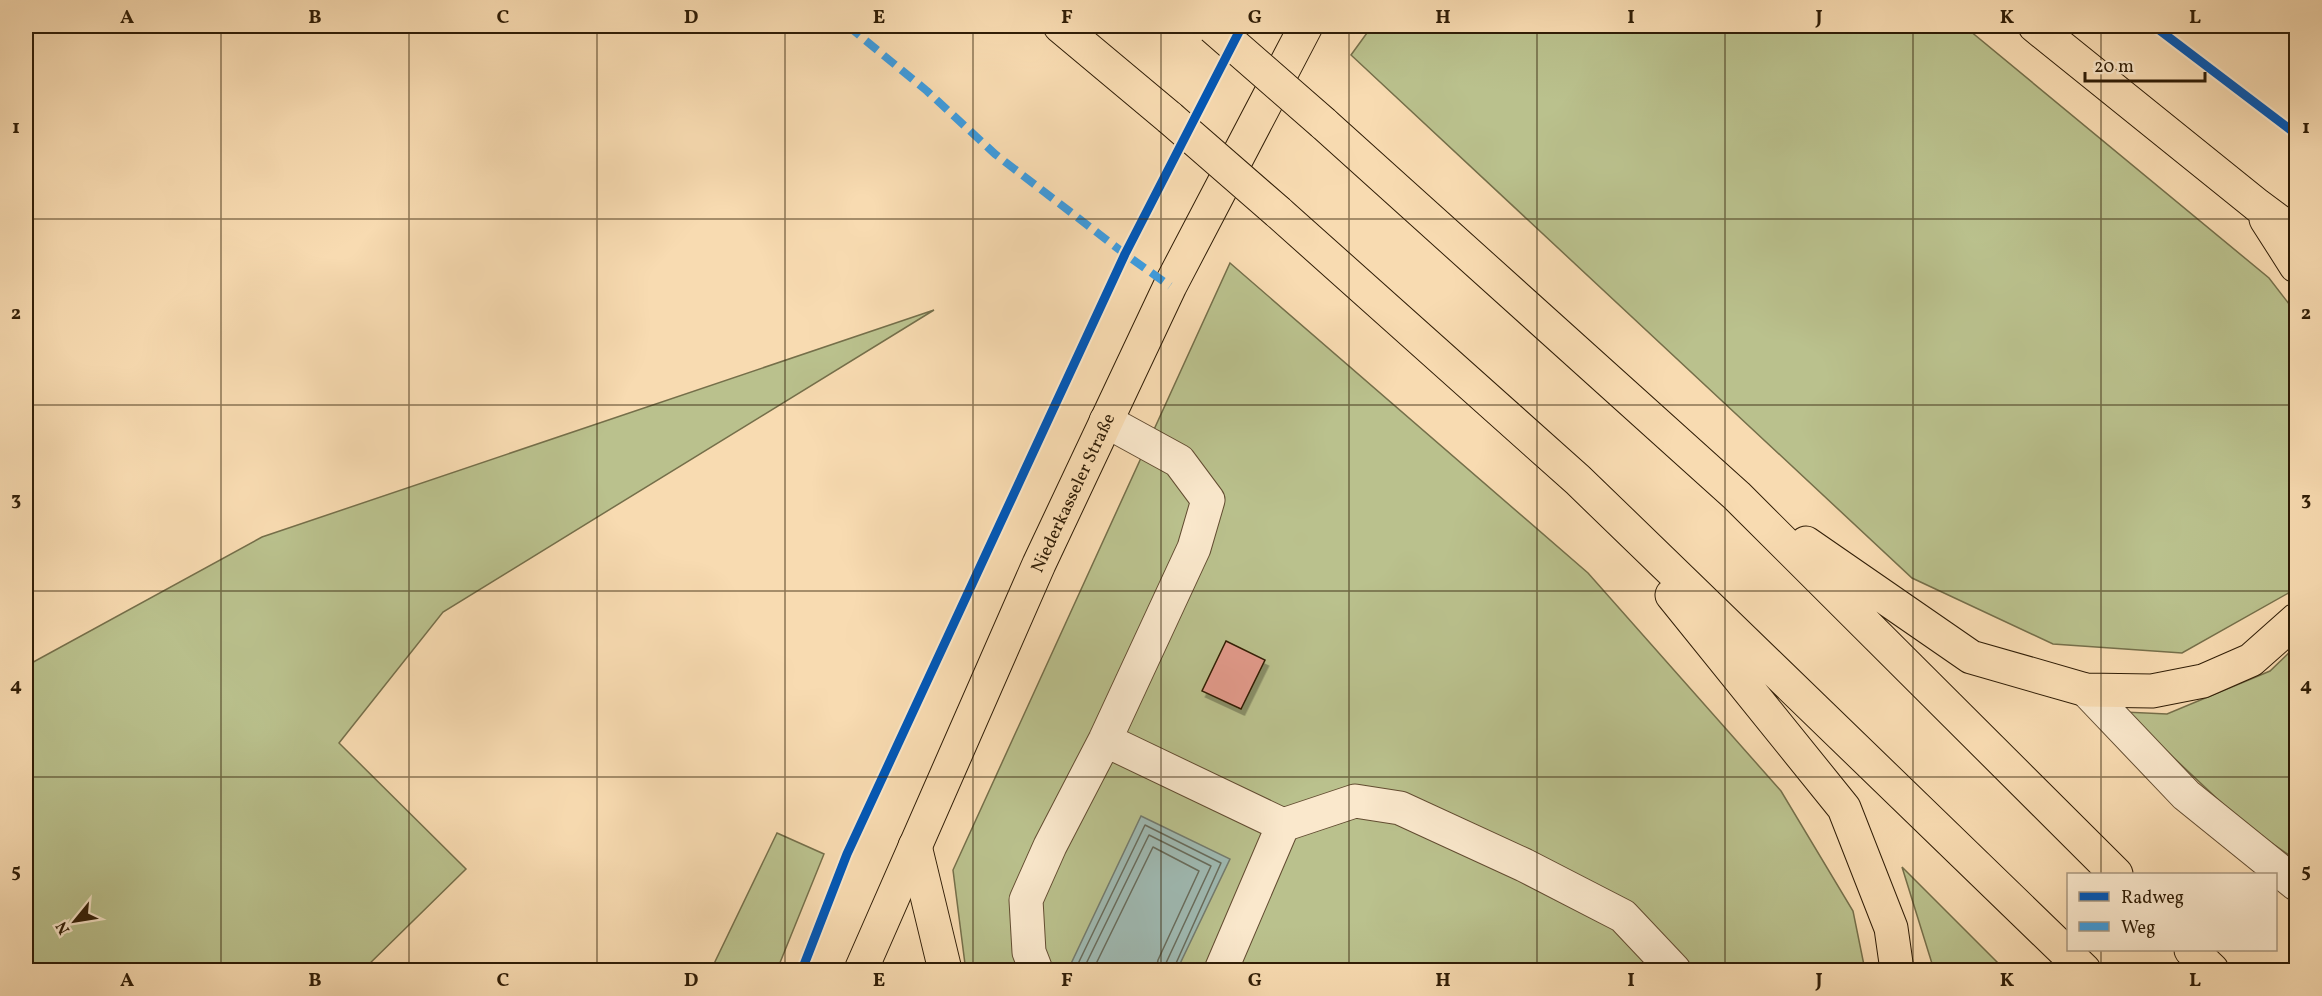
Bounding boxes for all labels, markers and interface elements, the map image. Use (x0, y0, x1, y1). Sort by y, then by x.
text: A (120, 4, 134, 32)
text: B (308, 4, 322, 32)
text: C (497, 4, 510, 32)
text: D (684, 4, 698, 32)
text: E (873, 4, 885, 32)
text: F (1061, 4, 1073, 32)
text: G (1248, 4, 1262, 32)
text: H (1435, 4, 1451, 32)
text: I (1627, 4, 1635, 32)
text: J (1814, 4, 1823, 32)
text: K (2000, 4, 2015, 32)
text: L (2189, 4, 2201, 32)
scale bar (2085, 45, 2205, 83)
text: 20 m (2094, 55, 2134, 80)
text: 1 (12, 114, 20, 142)
text: 1 (2302, 114, 2310, 142)
text: 2 (11, 300, 21, 328)
text: 2 (2301, 300, 2311, 328)
street label: Niederkasseler Straße (1026, 410, 1122, 577)
text: 3 (11, 486, 21, 514)
text: 3 (2301, 486, 2311, 514)
text: 4 (10, 672, 22, 700)
text: 4 (2300, 672, 2312, 700)
text: 5 (11, 858, 21, 886)
text: 5 (2301, 858, 2311, 886)
legend (2067, 873, 2277, 951)
text: Radweg (2121, 886, 2184, 911)
north arrow (45, 891, 105, 951)
text: Weg (2121, 916, 2155, 941)
text: N (51, 917, 76, 938)
text: A (120, 967, 134, 995)
text: B (308, 967, 322, 995)
text: C (497, 967, 510, 995)
text: D (684, 967, 698, 995)
text: E (873, 967, 885, 995)
text: F (1061, 967, 1073, 995)
text: G (1248, 967, 1262, 995)
text: H (1435, 967, 1451, 995)
text: I (1627, 967, 1635, 995)
text: J (1814, 967, 1823, 995)
text: K (2000, 967, 2015, 995)
text: L (2189, 967, 2201, 995)

